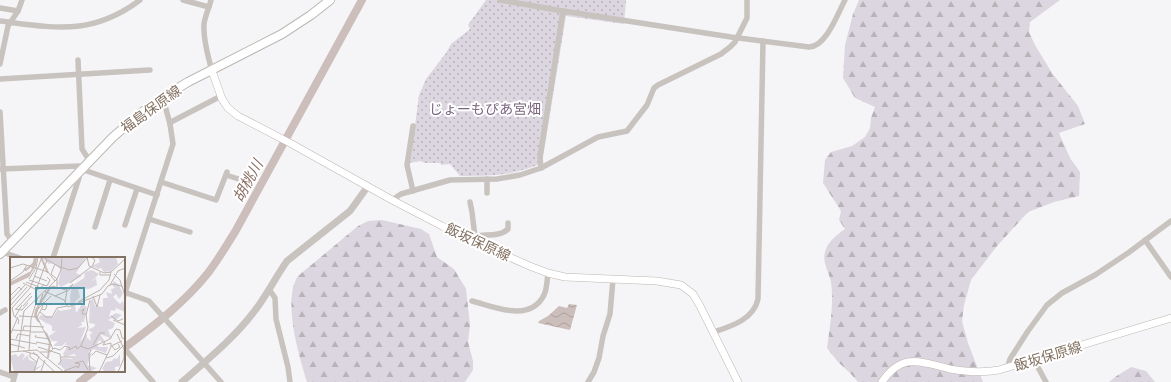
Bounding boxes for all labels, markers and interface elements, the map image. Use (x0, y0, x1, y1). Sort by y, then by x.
street label: 福島保原線 (117, 80, 185, 137)
park label: じょーもぴあ宮畑 (429, 99, 541, 118)
water label: 胡桃川 (227, 154, 268, 205)
street label: 飯坂保原線 (442, 218, 514, 265)
inset map (10, 257, 125, 372)
street label: 飯坂保原線 (1012, 336, 1084, 375)

